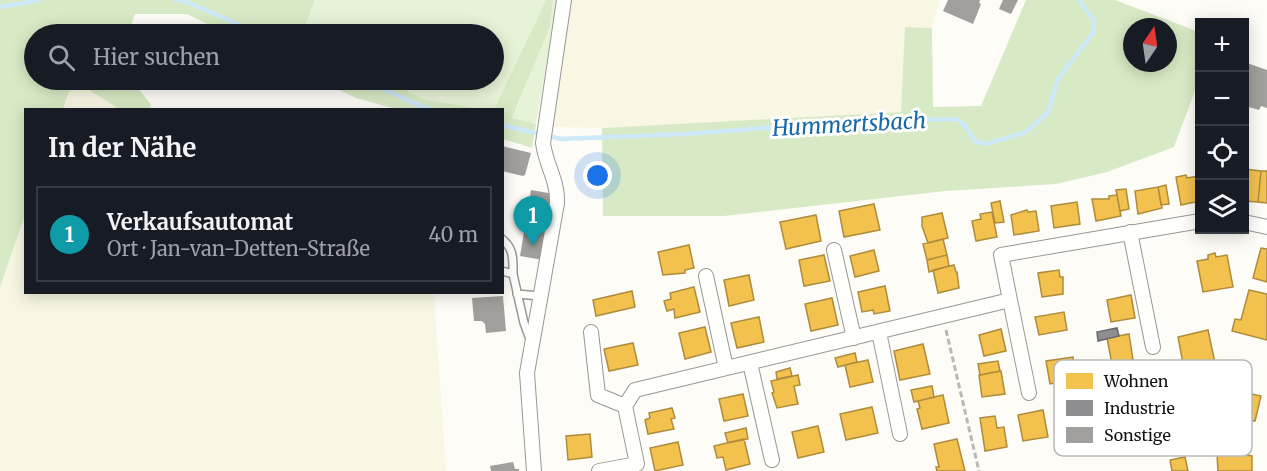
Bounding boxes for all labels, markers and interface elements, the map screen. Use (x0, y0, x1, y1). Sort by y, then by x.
north arrow (1123, 18, 1177, 72)
map controls (1195, 18, 1249, 234)
button: + (1195, 18, 1249, 72)
search box (24, 24, 504, 90)
icon: search (45, 41, 78, 74)
text: Hier suchen (93, 43, 220, 71)
button: − (1195, 72, 1249, 126)
water label: Hummertsbach (770, 106, 927, 142)
button: locate (1195, 126, 1249, 180)
text: In der Nähe (48, 131, 196, 164)
your location (583, 161, 612, 190)
button: layers (1195, 180, 1249, 234)
pin: 1 (514, 196, 552, 246)
text: Verkaufsautomat (107, 208, 293, 236)
text: 1 (65, 222, 74, 247)
text: 40 m (428, 222, 478, 247)
text: Ort · Jan-van-Detten-Straße (107, 236, 370, 261)
legend (1054, 360, 1252, 456)
text: Wohnen (1103, 371, 1169, 391)
text: Industrie (1104, 398, 1175, 418)
text: Sonstige (1104, 425, 1171, 445)

